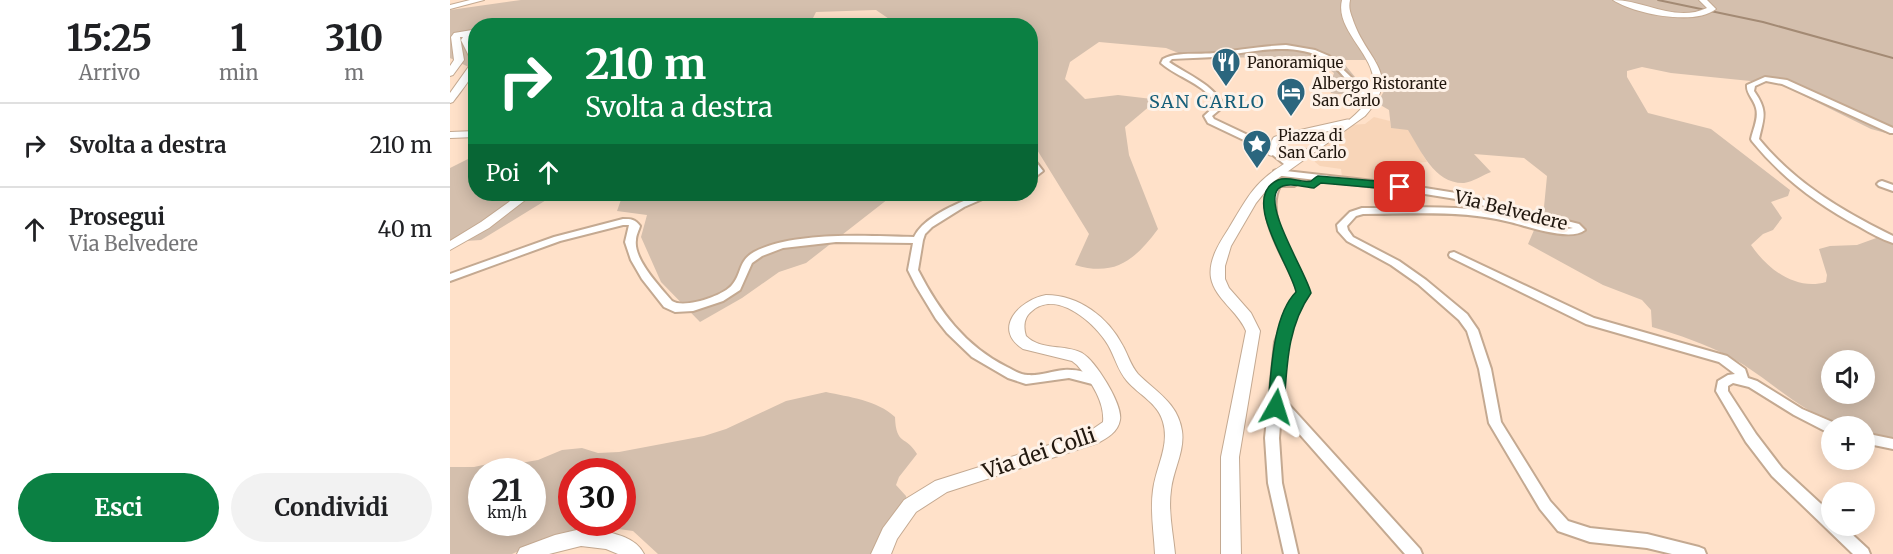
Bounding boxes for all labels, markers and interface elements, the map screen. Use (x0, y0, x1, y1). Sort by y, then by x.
text: 15:25 (67, 16, 152, 61)
text: 1 (230, 16, 247, 61)
text: 310 (325, 16, 383, 61)
text: 210 m (585, 38, 706, 90)
icon: right (486, 42, 564, 120)
restaurant icon: Panoramique (1210, 46, 1242, 88)
place label: Panoramique (1247, 53, 1344, 72)
text: Arrivo (79, 60, 140, 85)
text: min (219, 60, 258, 85)
text: m (344, 60, 364, 85)
place label: Albergo Ristorante San Carlo (1311, 74, 1447, 110)
hotel icon: Albergo Ristorante San Carlo (1275, 76, 1307, 118)
text: Svolta a destra (585, 90, 773, 124)
district label: SAN CARLO (1149, 90, 1265, 113)
place label: Piazza di San Carlo (1278, 126, 1347, 162)
place icon: Piazza di San Carlo (1241, 128, 1273, 170)
icon: right (18, 129, 51, 162)
text: Svolta a destra (69, 131, 226, 159)
text: 210 m (369, 131, 432, 159)
icon: ahead (532, 156, 565, 189)
text: Poi (486, 159, 520, 187)
pin (1374, 161, 1425, 212)
icon: arrive (1383, 170, 1416, 203)
street label: Via Belvedere (1451, 185, 1570, 235)
text: Prosegui (69, 203, 165, 231)
icon: ahead (18, 213, 51, 246)
text: 40 m (377, 215, 432, 243)
text: Via Belvedere (69, 231, 198, 256)
map controls (1821, 350, 1875, 536)
button: sound (1821, 350, 1875, 404)
position arrow (1244, 375, 1308, 439)
button: + (1821, 416, 1875, 470)
street label: Via dei Colli (978, 421, 1099, 485)
speed limit sign: 30 (558, 458, 636, 536)
text: 21 (492, 471, 522, 509)
button: Esci (18, 473, 219, 542)
button: Condividi (231, 473, 432, 542)
button: − (1821, 482, 1875, 536)
text: km/h (487, 503, 527, 522)

